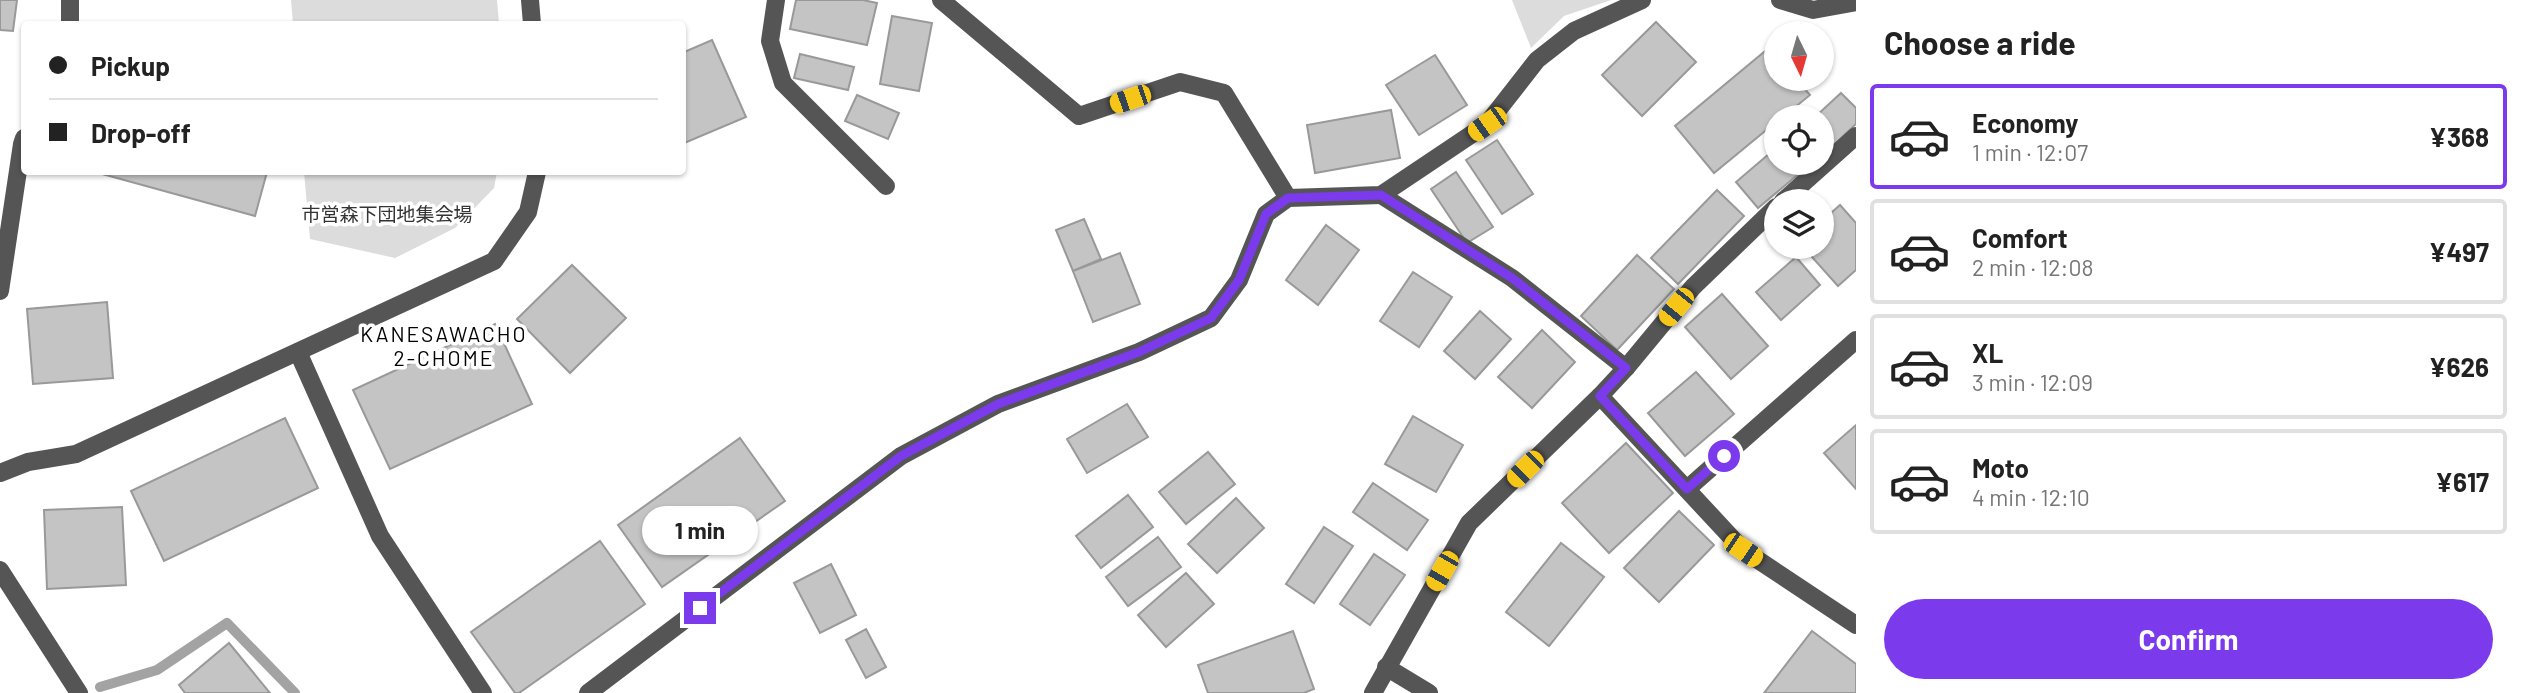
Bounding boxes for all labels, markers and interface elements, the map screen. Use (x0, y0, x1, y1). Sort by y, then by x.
north arrow (1764, 21, 1834, 91)
map controls (1764, 21, 1834, 259)
text: Choose a ride (1884, 23, 2076, 61)
text: Pickup (91, 50, 170, 81)
car (1107, 82, 1154, 116)
car (1464, 103, 1511, 145)
button: locate (1764, 105, 1834, 175)
icon: car (1888, 105, 1951, 168)
text: Economy (1972, 107, 2078, 138)
text: Drop-off (91, 117, 191, 148)
text: ¥368 (2429, 121, 2489, 152)
text: 1 min · 12:07 (1972, 138, 2088, 166)
button: layers (1764, 189, 1834, 259)
park label: 市営森下団地集会場 (301, 202, 473, 225)
icon: car (1888, 220, 1951, 283)
text: Comfort (1972, 222, 2068, 253)
text: ¥497 (2429, 236, 2489, 267)
text: 2 min · 12:08 (1972, 253, 2093, 281)
car (1655, 284, 1698, 330)
district label: KANESAWACHO 2-CHOME (360, 321, 528, 370)
icon: car (1888, 335, 1951, 398)
text: XL (1972, 337, 2003, 368)
text: ¥626 (2429, 351, 2489, 382)
text: 3 min · 12:09 (1972, 368, 2093, 396)
route start (1708, 440, 1740, 472)
car (1503, 447, 1548, 491)
icon: car (1888, 450, 1951, 513)
text: Moto (1972, 452, 2029, 483)
text: ¥617 (2435, 466, 2489, 497)
text: 4 min · 12:10 (1972, 483, 2090, 511)
callout: 1 min (642, 506, 758, 556)
text: 1 min (675, 516, 725, 544)
car (1720, 530, 1767, 570)
car (1423, 548, 1462, 594)
route end (684, 592, 716, 624)
button: Confirm (1884, 599, 2493, 679)

